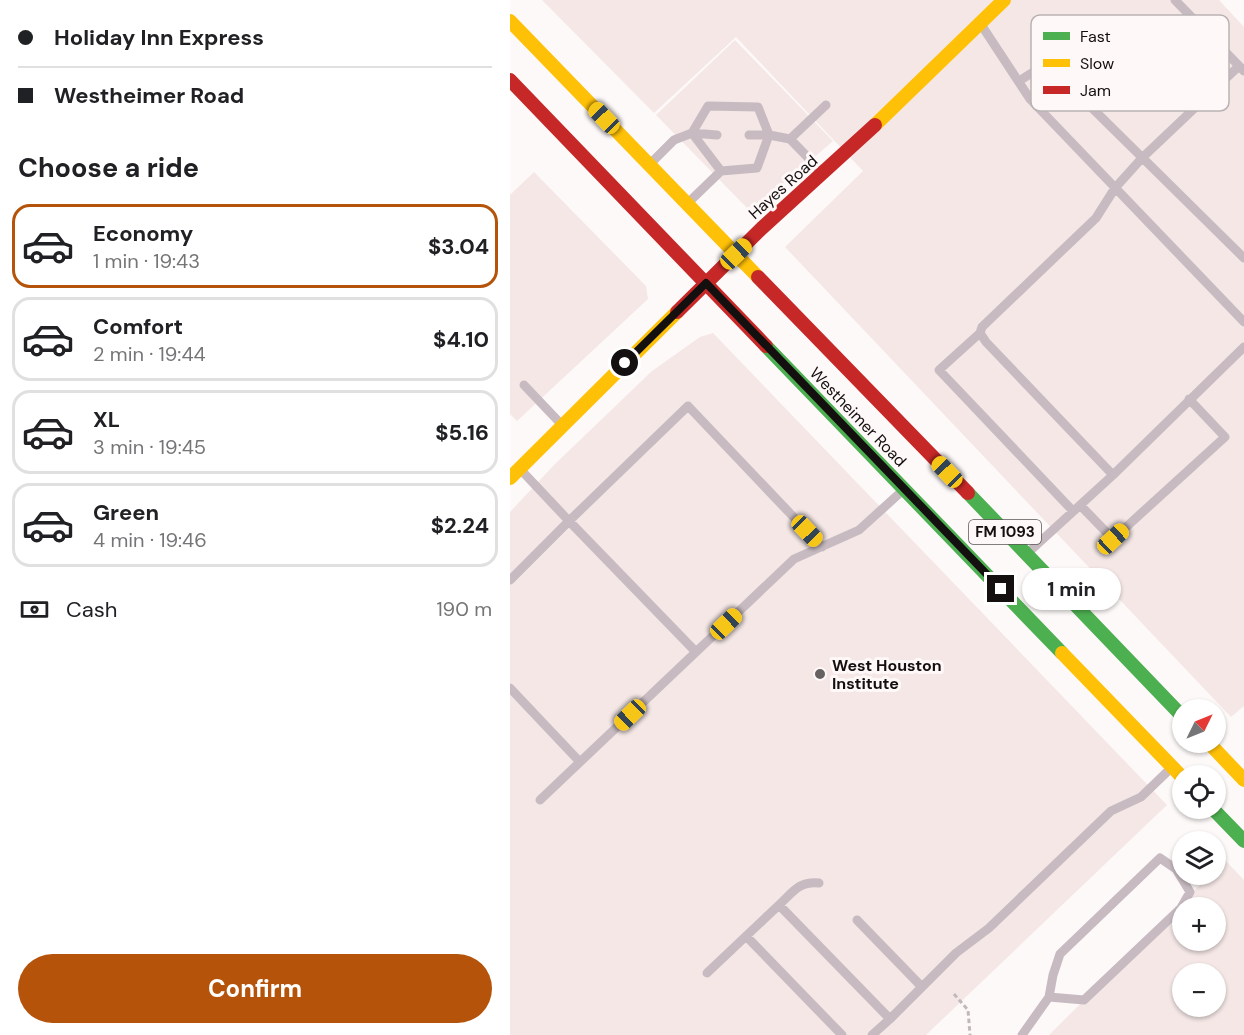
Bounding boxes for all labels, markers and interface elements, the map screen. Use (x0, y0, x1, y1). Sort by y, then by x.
legend (1031, 15, 1229, 111)
text: Holiday Inn Express (54, 23, 264, 52)
text: Fast (1080, 26, 1111, 47)
text: Slow (1080, 53, 1114, 74)
text: Jam (1080, 80, 1111, 101)
text: Westheimer Road (54, 81, 244, 110)
car (585, 99, 623, 137)
text: Choose a ride (18, 150, 199, 185)
street label: Hayes Road (744, 150, 822, 224)
icon: car (21, 219, 75, 273)
text: Economy (93, 219, 193, 248)
text: $3.04 (428, 232, 489, 261)
car (717, 235, 755, 273)
text: 1 min · 19:43 (93, 248, 200, 274)
icon: car (21, 312, 75, 366)
text: Comfort (93, 312, 183, 341)
text: $4.10 (433, 325, 489, 354)
text: 2 min · 19:44 (93, 341, 206, 367)
route start (611, 349, 638, 376)
street label: Westheimer Road (805, 363, 911, 471)
icon: car (21, 405, 75, 459)
text: XL (93, 405, 120, 434)
text: $5.16 (435, 418, 489, 447)
text: 3 min · 19:45 (93, 434, 206, 460)
car (928, 453, 966, 491)
icon: car (21, 498, 75, 552)
text: Green (93, 498, 159, 527)
text: $2.24 (431, 511, 489, 540)
car (788, 512, 826, 550)
road number: FM 1093 (969, 520, 1041, 544)
car (1094, 520, 1132, 558)
text: 4 min · 19:46 (93, 527, 207, 553)
callout: 1 min (1022, 568, 1121, 610)
route end (987, 575, 1014, 602)
text: 1 min (1047, 576, 1096, 602)
icon: cash (18, 593, 51, 626)
text: Cash (66, 595, 117, 624)
text: 190 m (436, 596, 492, 622)
car (707, 605, 745, 643)
place label: West Houston Institute (832, 655, 942, 694)
marker: West Houston Institute (813, 667, 827, 681)
car (611, 696, 649, 734)
north arrow (1172, 699, 1226, 753)
map controls (1172, 699, 1226, 1017)
button: locate (1172, 765, 1226, 819)
button: layers (1172, 831, 1226, 885)
button: + (1172, 897, 1226, 951)
button: Confirm (18, 954, 492, 1023)
button: − (1172, 963, 1226, 1017)

